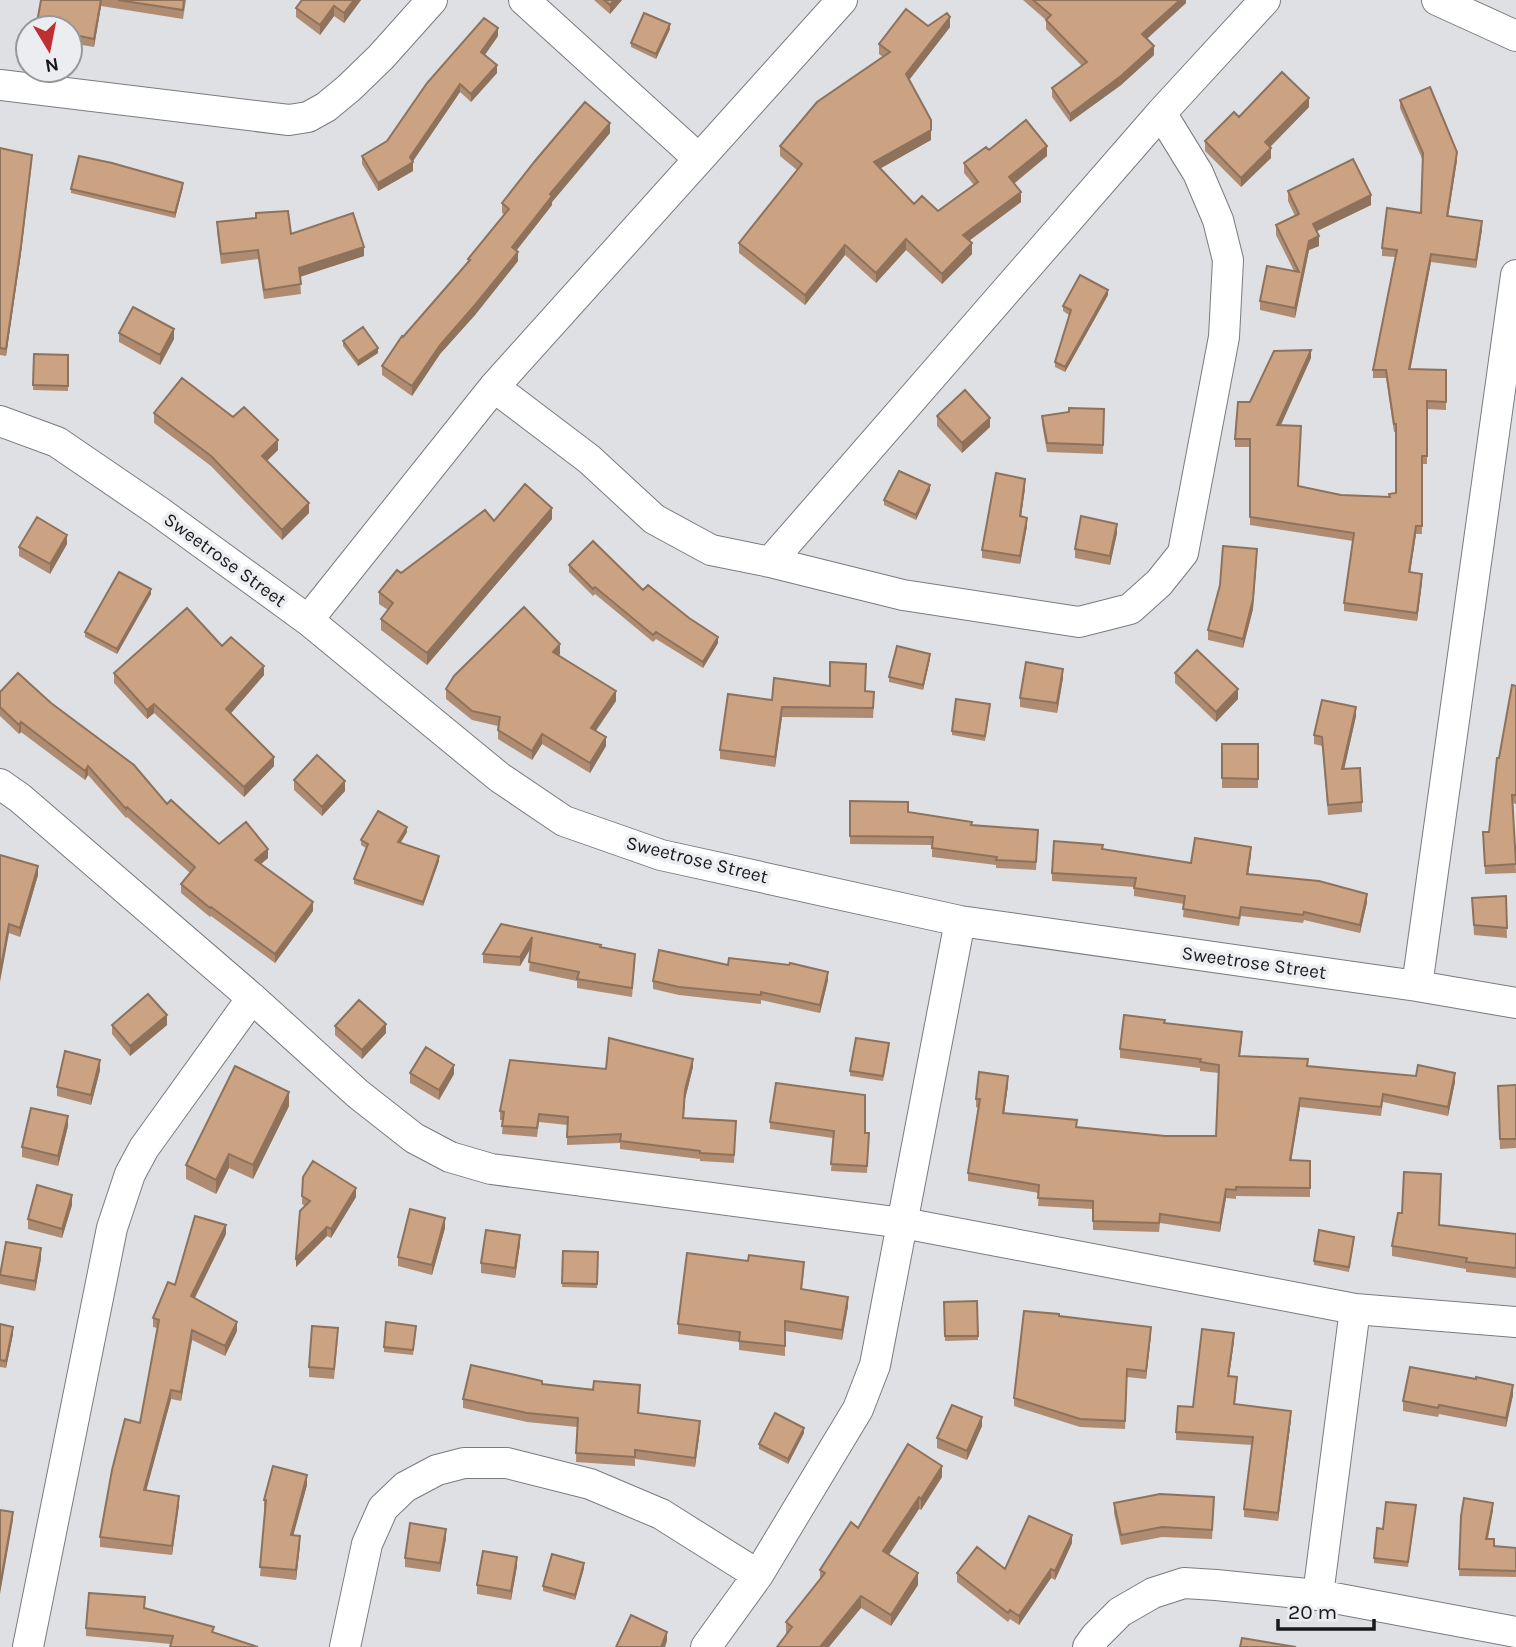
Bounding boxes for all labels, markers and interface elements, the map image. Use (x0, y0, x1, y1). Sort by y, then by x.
north arrow (14, 14, 84, 84)
text: N (43, 53, 60, 77)
street label: Sweetrose Street (160, 508, 290, 612)
street label: Sweetrose Street (624, 832, 770, 888)
street label: Sweetrose Street (1180, 942, 1328, 984)
scale bar (1278, 1588, 1374, 1632)
text: 20 m (1288, 1600, 1337, 1624)

